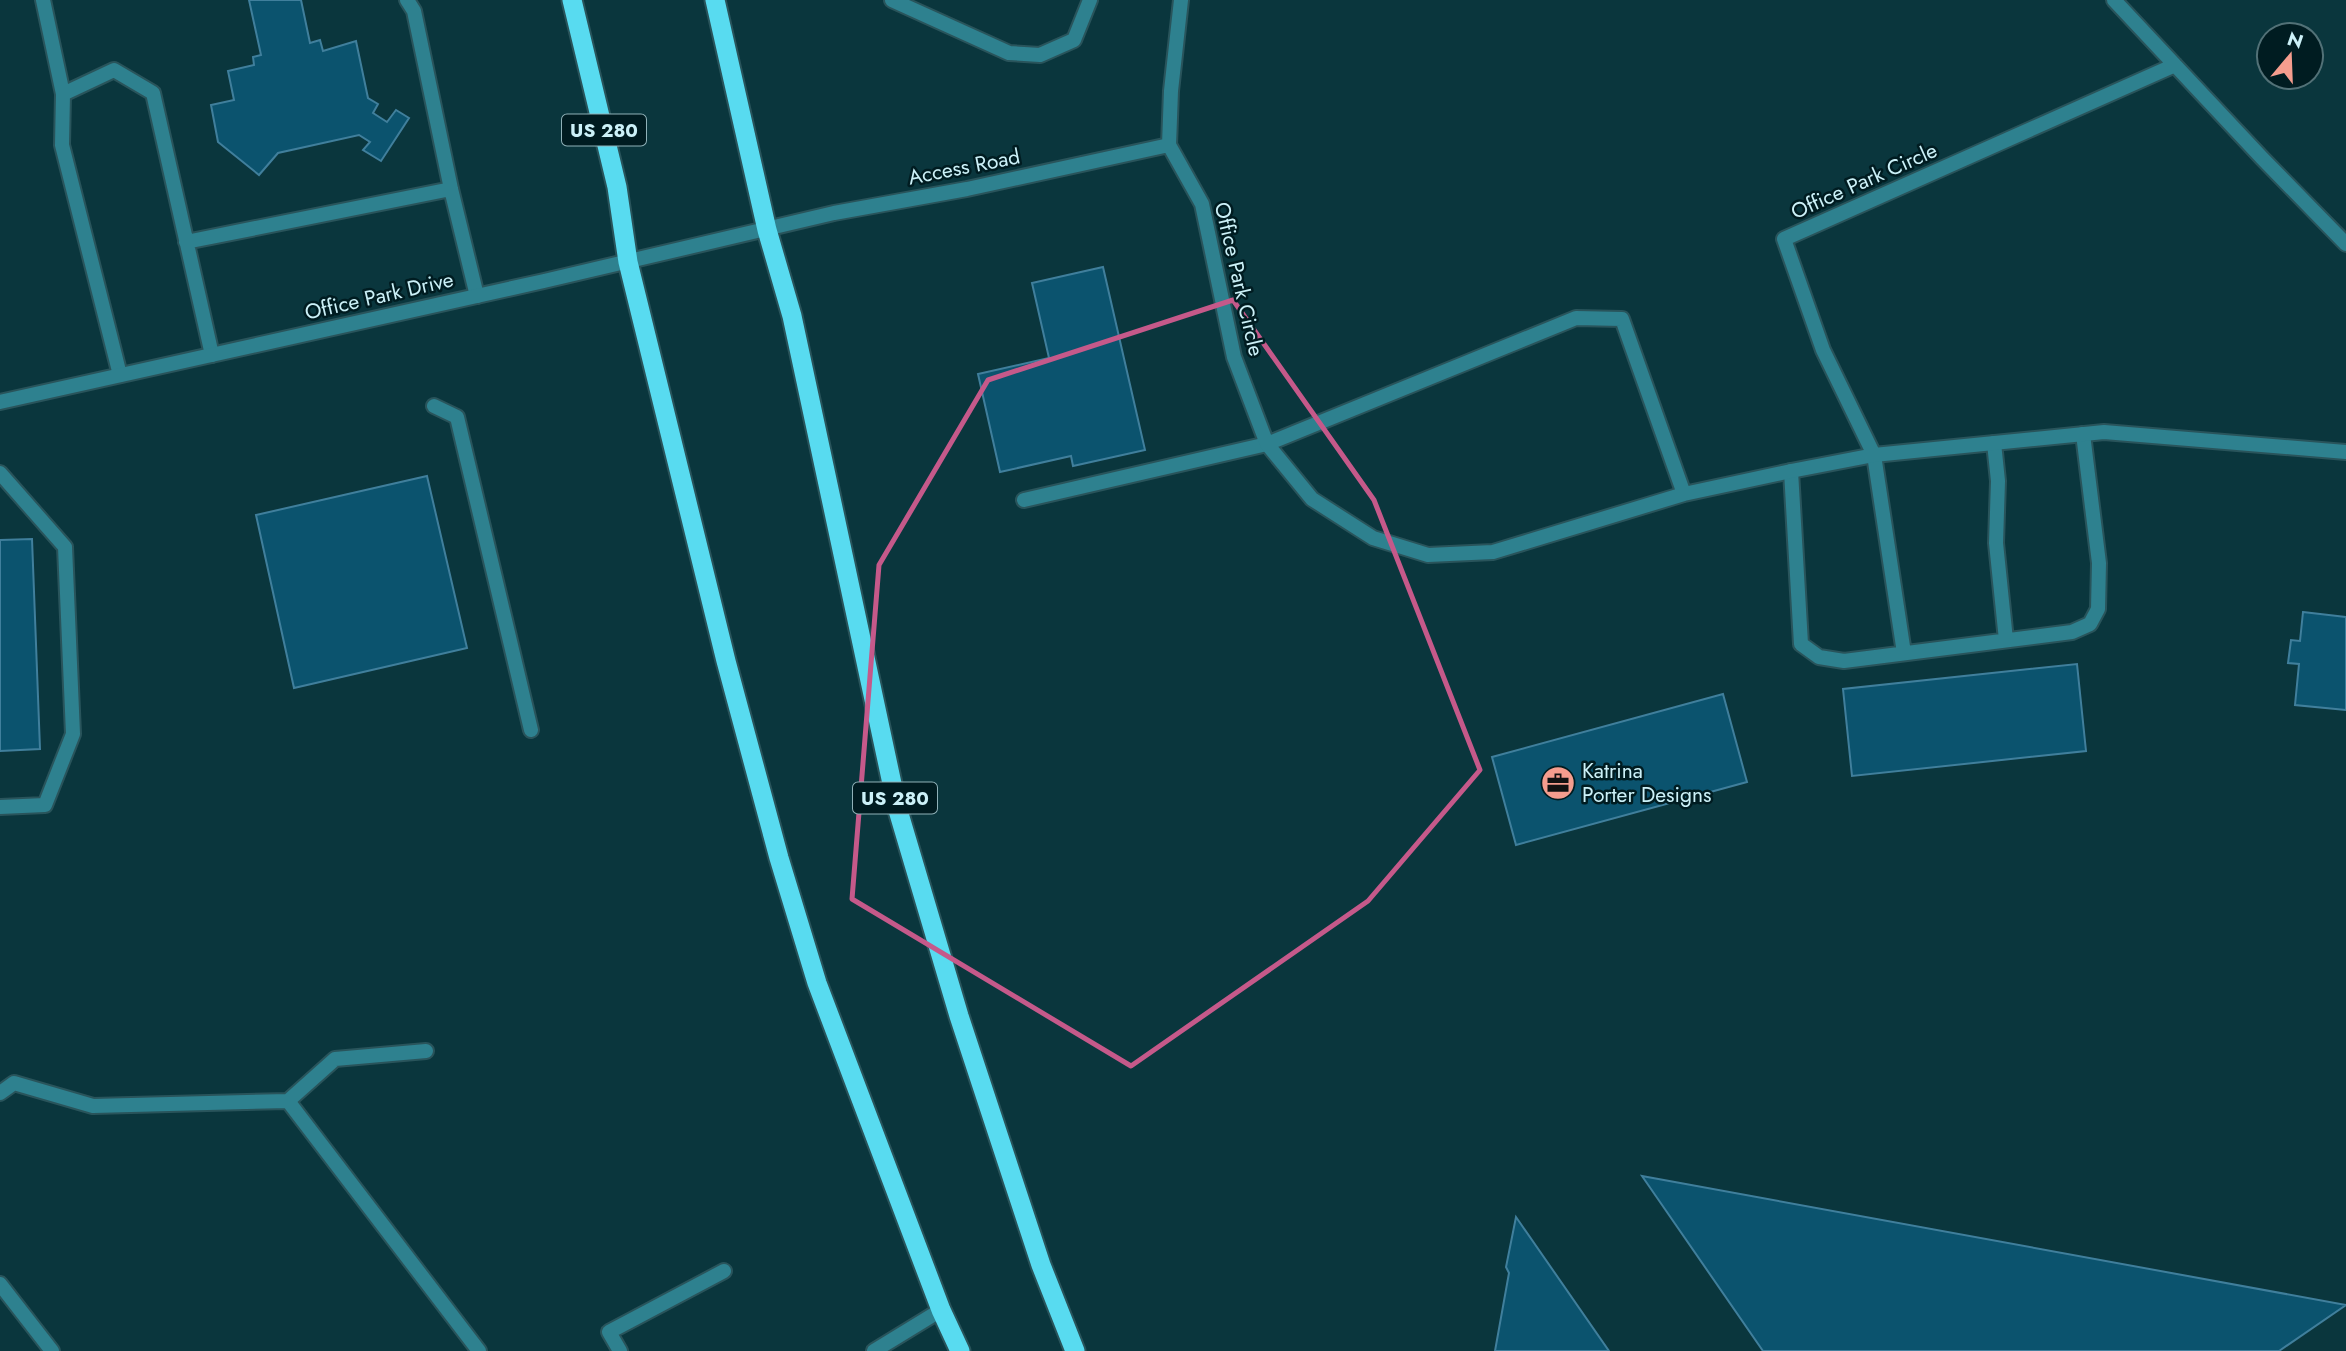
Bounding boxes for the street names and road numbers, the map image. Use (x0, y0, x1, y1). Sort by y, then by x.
road number: US 280 (562, 114, 646, 146)
street label: Office Park Circle (1786, 135, 1942, 227)
street label: Access Road (906, 141, 1022, 193)
street label: Office Park Circle (1207, 199, 1271, 359)
street label: Office Park Drive (302, 264, 456, 328)
road number: US 280 (853, 782, 937, 814)

